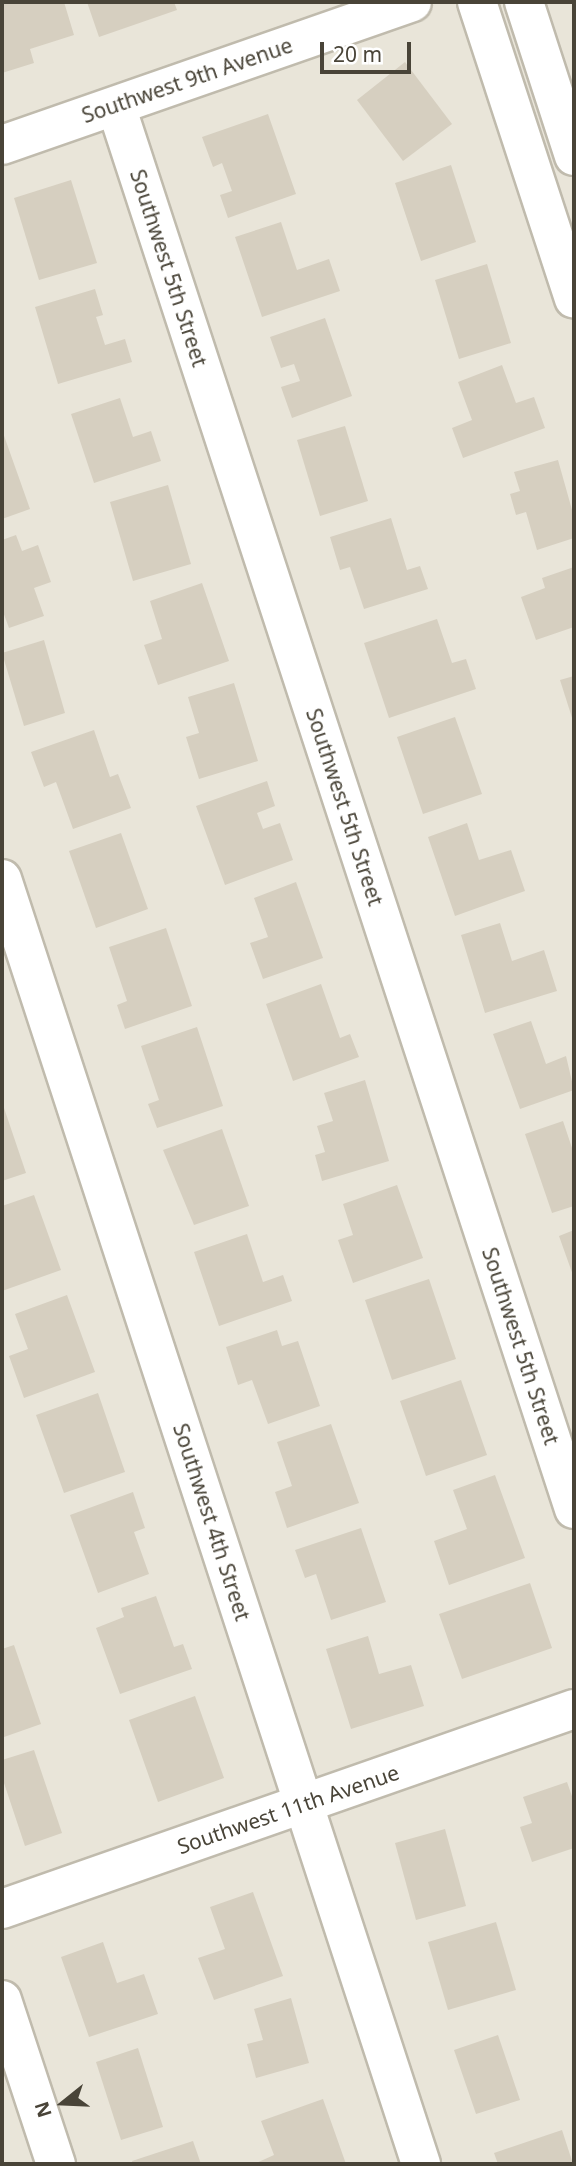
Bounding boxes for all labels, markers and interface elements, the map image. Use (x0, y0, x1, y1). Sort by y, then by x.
scale bar (324, 28, 415, 72)
street label: Southwest 9th Avenue (78, 32, 296, 128)
text: 20 m (333, 40, 382, 68)
street label: Southwest 5th Street (125, 166, 213, 370)
street label: Southwest 5th Street (301, 705, 389, 909)
street label: Southwest 5th Street (477, 1244, 565, 1448)
street label: Southwest 4th Street (168, 1420, 256, 1624)
street label: Southwest 11th Avenue (174, 1759, 402, 1859)
north arrow (28, 2068, 98, 2138)
text: N (28, 2098, 58, 2121)

